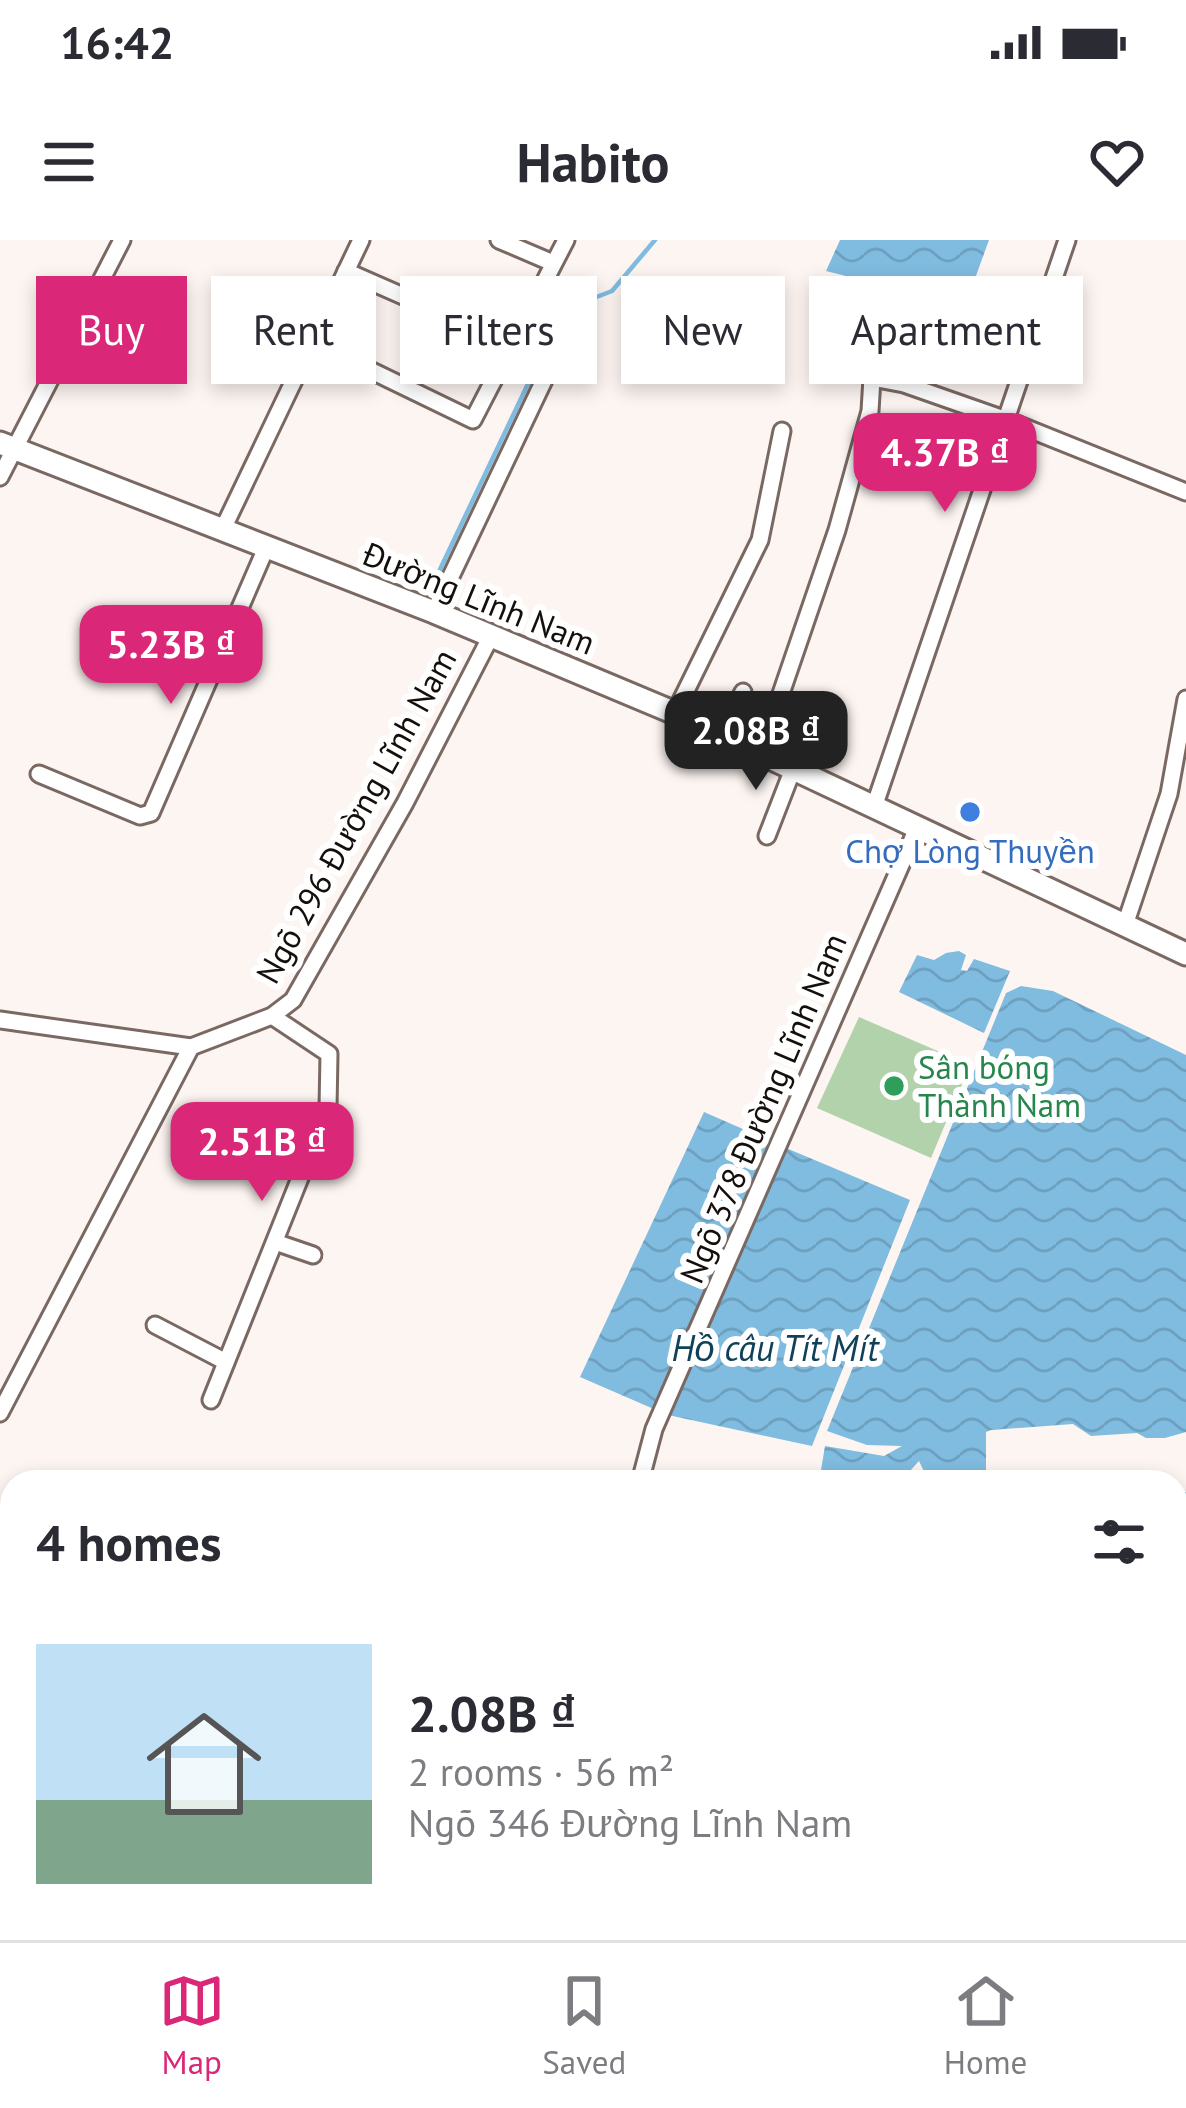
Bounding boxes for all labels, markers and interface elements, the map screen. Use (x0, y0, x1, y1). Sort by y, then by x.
text: 16:42 (60, 13, 174, 71)
text: Habito (517, 127, 669, 197)
icon: menu (36, 129, 102, 195)
icon: heart (1084, 129, 1150, 195)
chip: Buy (36, 276, 187, 384)
chip: Rent (211, 276, 376, 384)
chip: Filters (400, 276, 597, 384)
chip: New (621, 276, 785, 384)
chip: Apartment (809, 276, 1083, 384)
pin: 4.37B ₫ (834, 413, 1056, 515)
text: 4.37B ₫ (881, 426, 1009, 477)
street label: Đường Lĩnh Nam (356, 531, 602, 664)
pin: 5.23B ₫ (60, 605, 282, 707)
text: 5.23B ₫ (107, 618, 235, 669)
street label: Ngõ 296 Đường Lĩnh Nam (246, 641, 465, 991)
pin: 2.08B ₫ (645, 691, 867, 793)
text: 2.08B ₫ (692, 704, 820, 755)
marker: Chợ Lòng Thuyền (957, 799, 983, 825)
place label: Chợ Lòng Thuyền (845, 829, 1095, 872)
street label: Ngõ 378 Đường Lĩnh Nam (669, 926, 856, 1289)
place label: Sân bóng Thành Nam (918, 1045, 1081, 1126)
marker: Sân bóng Thành Nam (881, 1073, 907, 1099)
pin: 2.51B ₫ (151, 1102, 373, 1204)
text: 2.51B ₫ (198, 1115, 326, 1166)
water label: Hồ câu Tít Mít (672, 1324, 880, 1371)
text: 4 homes (36, 1509, 222, 1575)
icon: filters (1086, 1509, 1152, 1575)
text: 2.08B ₫ (408, 1680, 577, 1746)
icon: home (132, 1692, 276, 1836)
text: 2 rooms · 56 m² (408, 1746, 674, 1797)
text: Ngõ 346 Đường Lĩnh Nam (408, 1797, 852, 1848)
tab: Map (159, 1968, 225, 2083)
tab: Saved (542, 1968, 626, 2083)
tab: Home (944, 1968, 1027, 2083)

